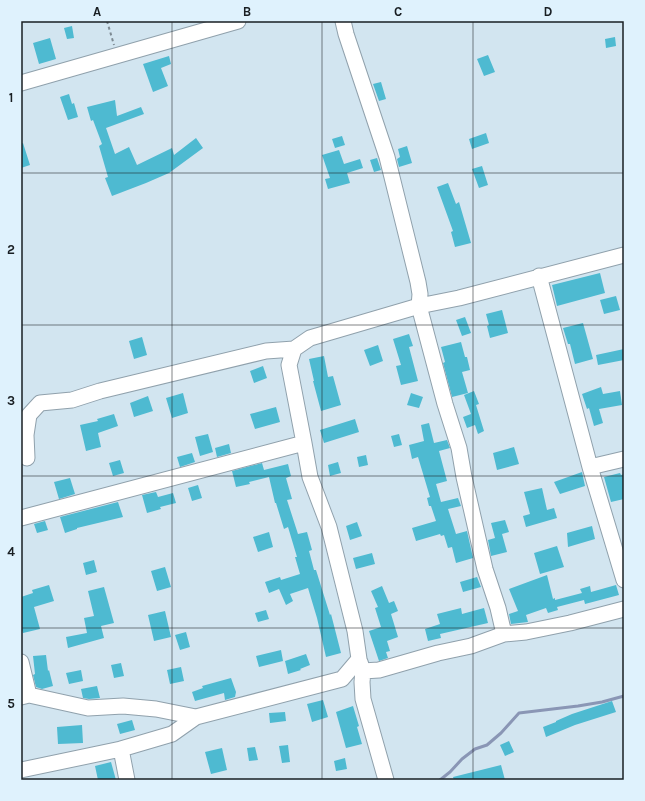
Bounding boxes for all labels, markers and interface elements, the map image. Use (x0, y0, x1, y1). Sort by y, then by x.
text: A (93, 4, 101, 19)
text: B (243, 4, 251, 19)
text: C (394, 4, 402, 19)
text: D (544, 4, 553, 19)
text: 1 (9, 90, 13, 105)
text: 2 (7, 242, 15, 257)
text: 3 (7, 393, 15, 408)
text: 4 (7, 544, 15, 559)
text: 5 (7, 696, 15, 711)

